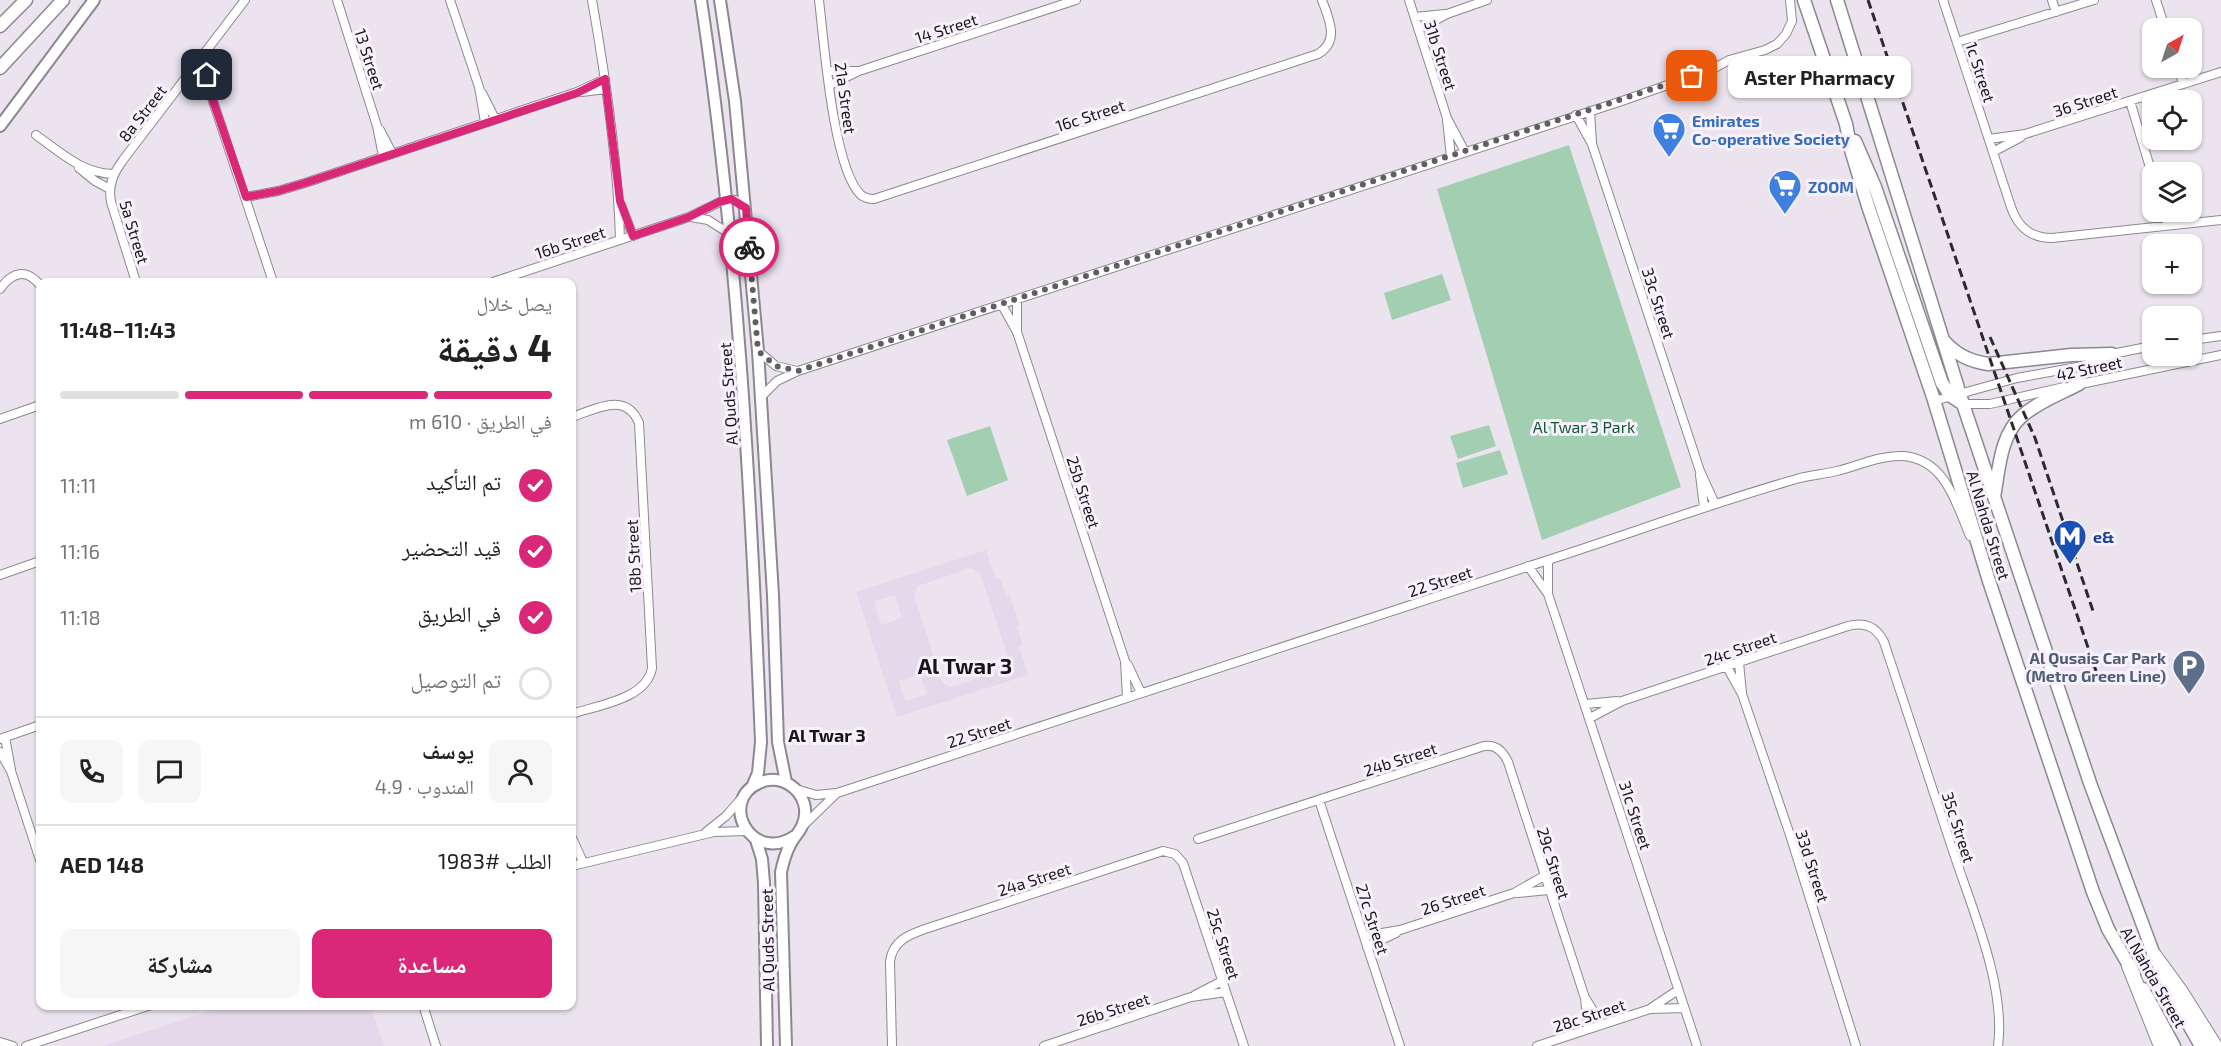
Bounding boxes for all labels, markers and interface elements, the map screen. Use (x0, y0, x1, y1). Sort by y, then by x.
street label: 14 Street (913, 9, 979, 47)
street label: 31b Street (1421, 18, 1461, 92)
north arrow (2142, 18, 2202, 78)
map controls (2142, 18, 2202, 366)
street label: 13 Street (351, 26, 389, 92)
street label: 1c Street (1962, 39, 2000, 105)
pin (181, 49, 232, 100)
pin (1666, 50, 1717, 101)
callout: Aster Pharmacy (1728, 55, 1911, 97)
icon: home (190, 58, 223, 91)
icon: bag (1675, 59, 1708, 92)
street label: 21a Street (832, 61, 860, 135)
text: Aster Pharmacy (1744, 65, 1895, 89)
street label: 8a Street (114, 81, 170, 145)
street label: 36 Street (2051, 82, 2119, 120)
button: locate (2142, 90, 2202, 150)
street label: 16c Street (1053, 95, 1127, 135)
supermarket icon: Emirates Co-operative Society (1651, 111, 1687, 158)
place label: Emirates Co-operative Society (1692, 111, 1850, 149)
button: layers (2142, 162, 2202, 222)
supermarket icon: ZOOM (1767, 168, 1803, 215)
place label: ZOOM (1808, 177, 1854, 196)
street label: 5a Street (116, 198, 154, 266)
courier (719, 217, 779, 277)
street label: 16b Street (532, 222, 608, 262)
icon: bike (733, 231, 766, 264)
button: + (2142, 234, 2202, 294)
street label: 33c Street (1639, 265, 1679, 341)
text: يصل خلال (476, 291, 552, 315)
button: − (2142, 306, 2202, 366)
text: 11:43–11:48 (60, 316, 176, 342)
text: 4 دقيقة (437, 323, 552, 370)
street label: Al Quds Street (715, 342, 742, 446)
street label: 42 Street (2054, 352, 2124, 384)
text: في الطريق · 610 m (409, 409, 552, 433)
park label: Al Twar 3 Park (1533, 417, 1635, 436)
street label: 25b Street (1063, 454, 1105, 530)
text: تم التأكيد (426, 468, 501, 494)
street label: Al Nahda Street (1963, 468, 2015, 582)
icon: check (519, 469, 552, 502)
text: 11:11 (60, 473, 97, 497)
metro station icon: e& (2052, 518, 2088, 565)
street label: 18b Street (622, 519, 644, 593)
place label: e& (2093, 527, 2114, 546)
text: قيد التحضير (402, 534, 501, 560)
icon: check (519, 535, 552, 568)
text: 11:16 (60, 539, 100, 563)
street label: 22 Street (1406, 562, 1474, 600)
text: في الطريق (417, 600, 501, 626)
icon: check (519, 601, 552, 634)
text: 11:18 (60, 605, 101, 629)
street label: 24c Street (1702, 627, 1778, 669)
place label: Al Qusais Car Park (Metro Green Line) (2026, 648, 2166, 685)
parking icon: Al Qusais Car Park (Metro Green Line) (2171, 648, 2207, 695)
district label: Al Twar 3 (918, 652, 1012, 678)
text: تم التوصيل (411, 666, 501, 692)
street label: 22 Street (945, 713, 1013, 751)
district label: Al Twar 3 (788, 724, 866, 746)
text: يوسف (422, 737, 474, 763)
street label: 24b Street (1361, 738, 1439, 780)
button: phone (60, 740, 123, 803)
button: chat (138, 740, 201, 803)
button: person (489, 740, 552, 803)
text: المندوب · 4.9 (375, 774, 474, 798)
street label: 31c Street (1616, 778, 1656, 852)
street label: 35c Street (1939, 789, 1979, 865)
street label: 29c Street (1534, 825, 1574, 901)
street label: 33d Street (1792, 827, 1834, 905)
text: الطلب #1983 (438, 847, 552, 873)
text: AED 148 (60, 851, 144, 877)
street label: 24a Street (995, 858, 1073, 900)
street label: 26 Street (1419, 880, 1487, 918)
street label: 27c Street (1353, 881, 1393, 957)
street label: Al Quds Street (757, 888, 778, 992)
street label: 25c Street (1204, 906, 1244, 982)
street label: Al Nahda Street (2117, 923, 2191, 1031)
button: مشاركة (60, 929, 300, 998)
button: مساعدة (312, 929, 552, 998)
street label: 26b Street (1074, 988, 1152, 1030)
street label: 28c Street (1551, 994, 1627, 1036)

